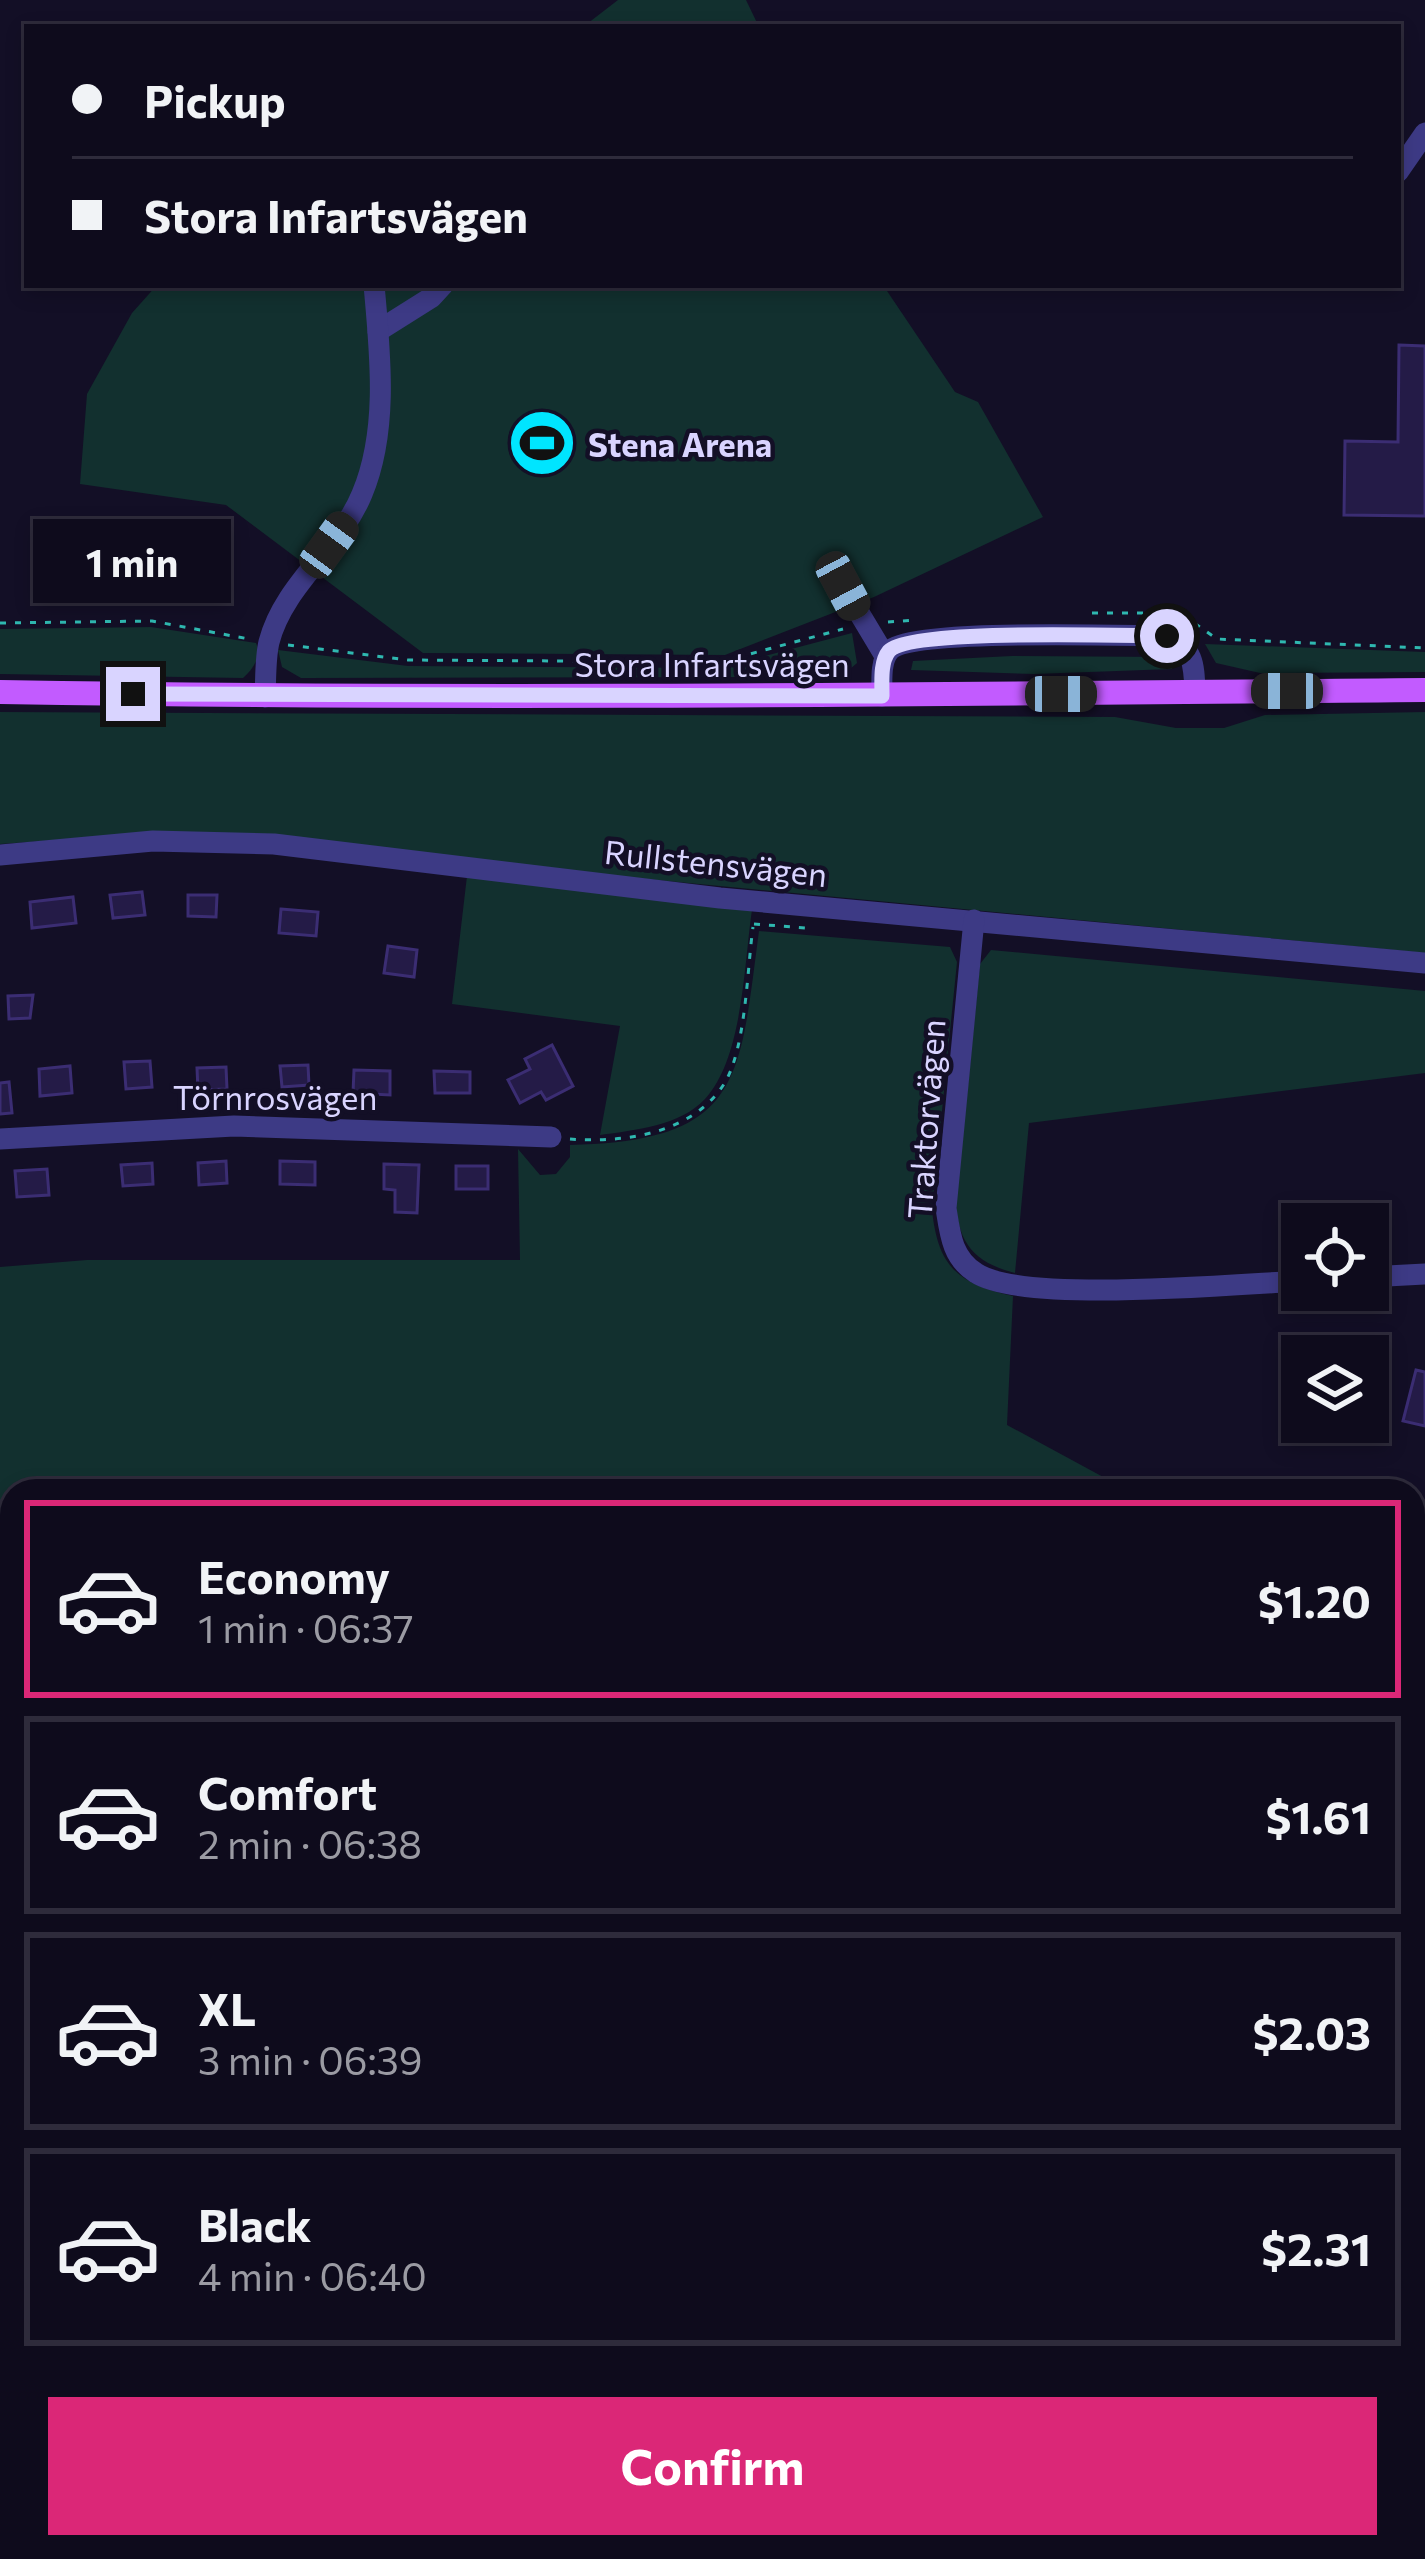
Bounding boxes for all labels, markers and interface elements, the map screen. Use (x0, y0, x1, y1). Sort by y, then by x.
text: Pickup (144, 72, 286, 127)
text: Stora Infartsvägen (144, 187, 528, 242)
sports icon: Stena Arena (507, 408, 577, 478)
place label: Stena Arena (588, 423, 772, 464)
car (293, 505, 365, 585)
callout: 1 min (34, 520, 232, 604)
text: 1 min (86, 537, 178, 585)
car (810, 546, 876, 626)
route start (1140, 609, 1194, 663)
street label: Stora Infartsvägen (574, 643, 850, 684)
route end (106, 667, 160, 721)
car (1251, 673, 1323, 709)
car (1025, 676, 1097, 712)
street label: Rullstensvägen (603, 830, 829, 894)
street label: Traktorvägen (898, 1018, 952, 1220)
street label: Törnrosvägen (173, 1076, 377, 1117)
map controls (1281, 1203, 1389, 1443)
button: locate (1281, 1203, 1389, 1311)
button: layers (1281, 1335, 1389, 1443)
icon: car (54, 1545, 162, 1653)
text: Economy (198, 1548, 390, 1603)
text: $1.20 (1258, 1572, 1371, 1627)
text: 1 min · 06:37 (198, 1603, 414, 1651)
icon: car (54, 1761, 162, 1869)
text: Comfort (198, 1764, 377, 1819)
text: $1.61 (1265, 1788, 1371, 1843)
text: 2 min · 06:38 (198, 1819, 422, 1867)
icon: car (54, 1977, 162, 2085)
text: XL (198, 1980, 256, 2035)
text: $2.03 (1252, 2004, 1371, 2059)
text: 3 min · 06:39 (198, 2035, 423, 2083)
icon: car (54, 2193, 162, 2301)
text: Black (198, 2196, 311, 2251)
text: $2.31 (1261, 2220, 1371, 2275)
text: 4 min · 06:40 (198, 2251, 427, 2299)
button: Confirm (48, 2397, 1377, 2535)

